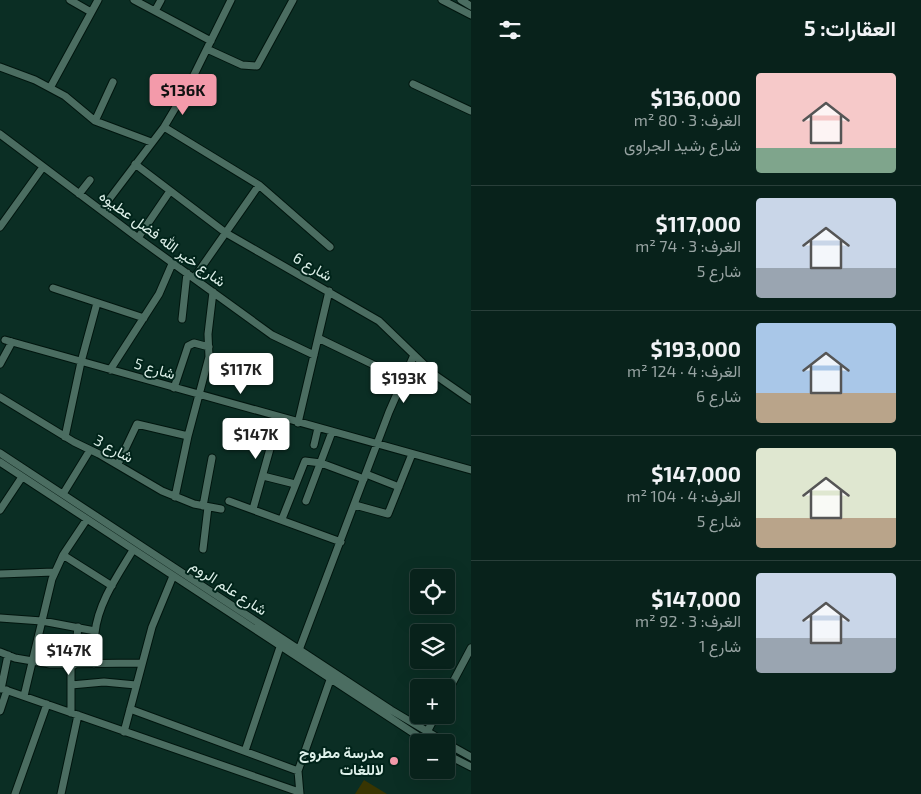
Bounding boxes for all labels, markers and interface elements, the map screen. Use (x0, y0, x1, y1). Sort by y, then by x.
text: العقارات: 5 (804, 15, 896, 40)
icon: filters (496, 16, 524, 44)
pin: $136K (148, 74, 218, 116)
text: $136K (161, 80, 205, 99)
text: $136,000 (651, 85, 741, 110)
icon: home (796, 93, 856, 153)
text: الغرف: 3 · 80 m² (634, 110, 741, 129)
text: شارع رشيد الجراوى (624, 135, 741, 154)
street label: شارع خير الله فضل عطيوه (95, 186, 230, 292)
text: $117,000 (656, 211, 741, 236)
icon: home (796, 218, 856, 278)
text: الغرف: 3 · 74 m² (635, 236, 741, 255)
street label: شارع 6 (289, 248, 336, 287)
text: شارع 5 (697, 261, 741, 280)
text: $193,000 (651, 336, 741, 361)
icon: home (796, 343, 856, 403)
pin: $117K (206, 352, 276, 395)
street label: شارع 5 (132, 354, 178, 385)
text: $117K (220, 359, 262, 378)
text: الغرف: 4 · 124 m² (627, 361, 741, 380)
pin: $193K (369, 362, 439, 404)
text: $193K (382, 368, 426, 387)
text: شارع 6 (696, 386, 741, 405)
pin: $147K (221, 418, 291, 460)
text: $147K (234, 424, 278, 443)
street label: شارع 3 (90, 430, 137, 469)
text: $147,000 (651, 461, 741, 486)
icon: home (796, 468, 856, 528)
text: الغرف: 4 · 104 m² (626, 486, 741, 505)
text: شارع 5 (697, 511, 741, 530)
street label: شارع علم الروم (186, 556, 271, 621)
map controls (410, 569, 455, 779)
button: locate (410, 569, 455, 614)
text: $147,000 (651, 586, 741, 611)
icon: home (796, 593, 856, 653)
text: الغرف: 3 · 92 m² (635, 611, 741, 630)
button: layers (410, 624, 455, 669)
pin: $147K (34, 634, 104, 676)
text: شارع 1 (699, 636, 741, 655)
text: $147K (47, 640, 91, 659)
button: + (410, 679, 455, 724)
button: − (410, 734, 455, 779)
place label: مدرسة مطروح لاللغات (299, 743, 384, 778)
marker: مدرسة مطروح لاللغات (388, 755, 400, 767)

